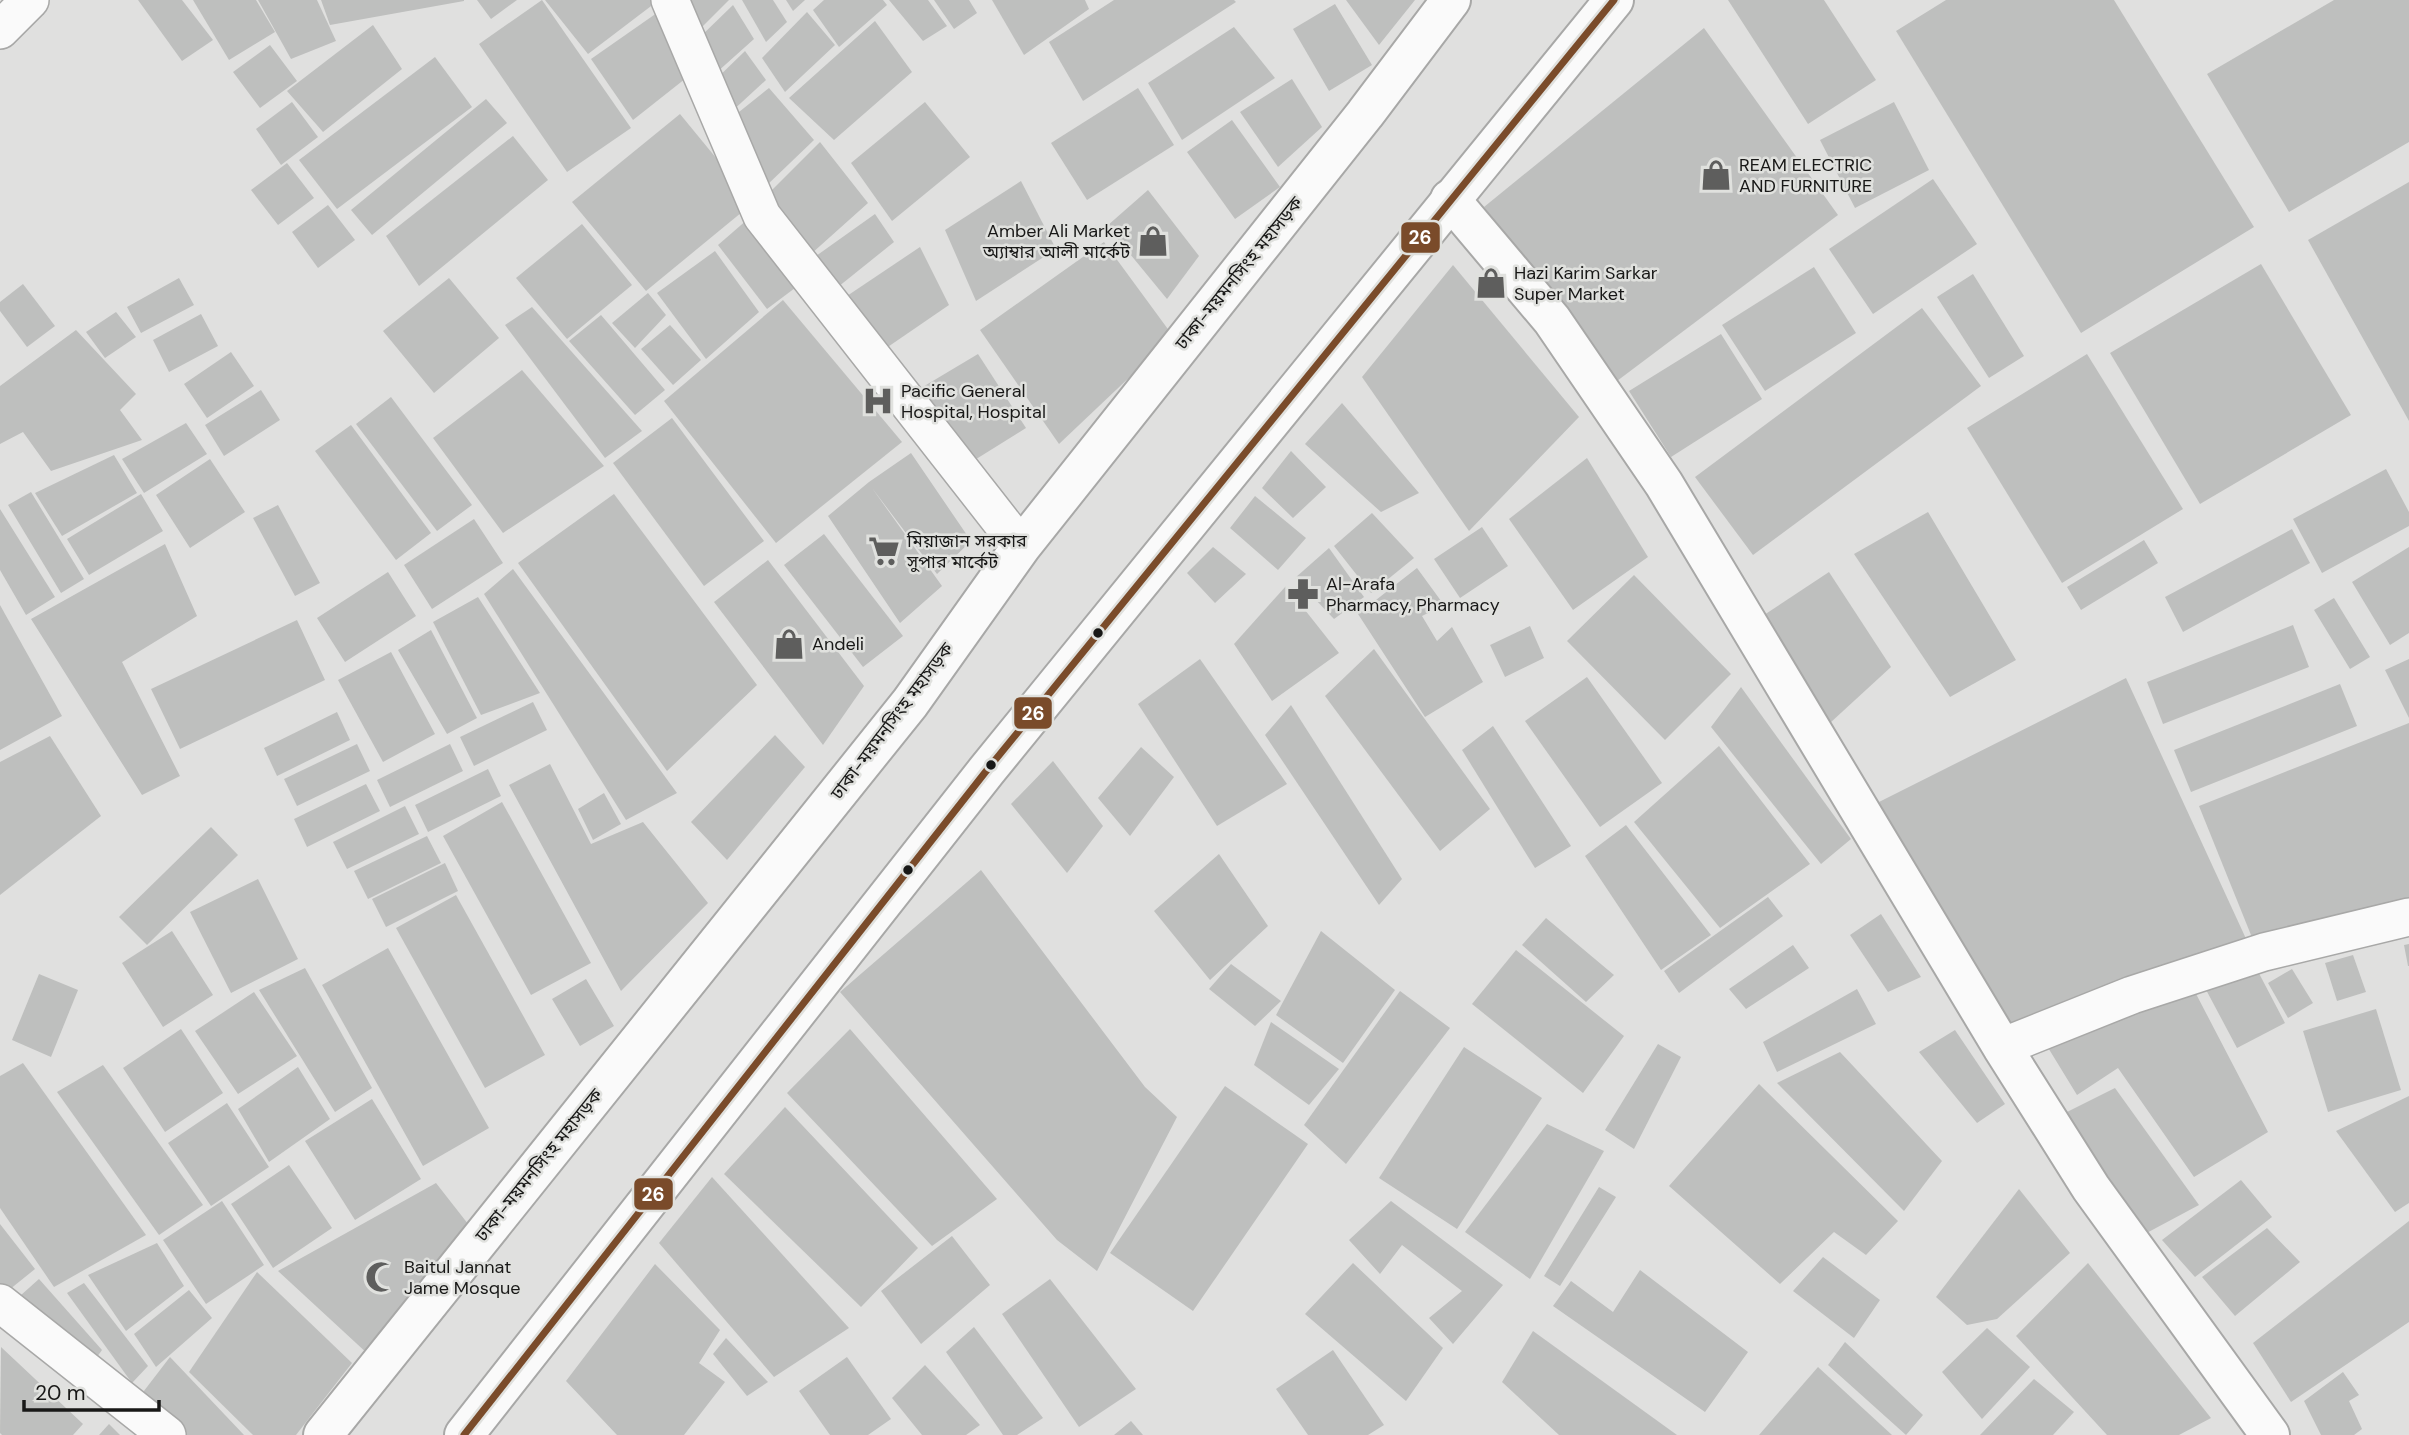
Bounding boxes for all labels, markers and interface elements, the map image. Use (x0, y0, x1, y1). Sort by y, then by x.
place label: REAM ELECTRIC AND FURNITURE (1739, 153, 1872, 198)
shop icon: REAM ELECTRIC AND FURNITURE (1699, 158, 1733, 192)
street label: ঢাকা-ময়মনসিংহ মহাসড়ক (1169, 191, 1308, 355)
place label: Amber Ali Market অ্যাম্বার আলী মার্কেট (982, 219, 1131, 264)
line badge: 26 (1400, 221, 1441, 254)
shop icon: Amber Ali Market অ্যাম্বার আলী মার্কেট (1136, 224, 1170, 258)
text: 26 (1408, 225, 1432, 250)
place label: Hazi Karim Sarkar Super Market (1514, 261, 1658, 306)
shop icon: Hazi Karim Sarkar Super Market (1474, 266, 1508, 300)
place label: Pacific General Hospital, Hospital (901, 379, 1046, 424)
hospital icon: Pacific General Hospital, Hospital (861, 384, 895, 418)
place label: মিয়াজান সরকার সুপার মার্কেট (906, 529, 1027, 574)
supermarket icon: মিয়াজান সরকার সুপার মার্কেট (867, 534, 901, 568)
place label: Al-Arafa Pharmacy, Pharmacy (1326, 572, 1500, 617)
pharmacy icon: Al-Arafa Pharmacy, Pharmacy (1286, 577, 1320, 611)
unlabelled marker (1091, 626, 1105, 640)
shop icon: Andeli (772, 627, 806, 661)
place label: Andeli (812, 632, 864, 656)
street label: ঢাকা-ময়মনসিংহ মহাসড়ক (825, 638, 959, 805)
line badge: 26 (1013, 696, 1053, 730)
text: 26 (1021, 701, 1045, 726)
unlabelled marker (984, 758, 998, 772)
unlabelled marker (901, 863, 915, 877)
street label: ঢাকা-ময়মনসিংহ মহাসড়ক (469, 1083, 608, 1247)
line badge: 26 (633, 1177, 674, 1211)
text: 26 (641, 1182, 665, 1207)
place label: Baitul Jannat Jame Mosque (404, 1255, 521, 1300)
mosque icon: Baitul Jannat Jame Mosque (364, 1260, 398, 1294)
scale bar (24, 1368, 159, 1412)
text: 20 m (35, 1379, 86, 1407)

